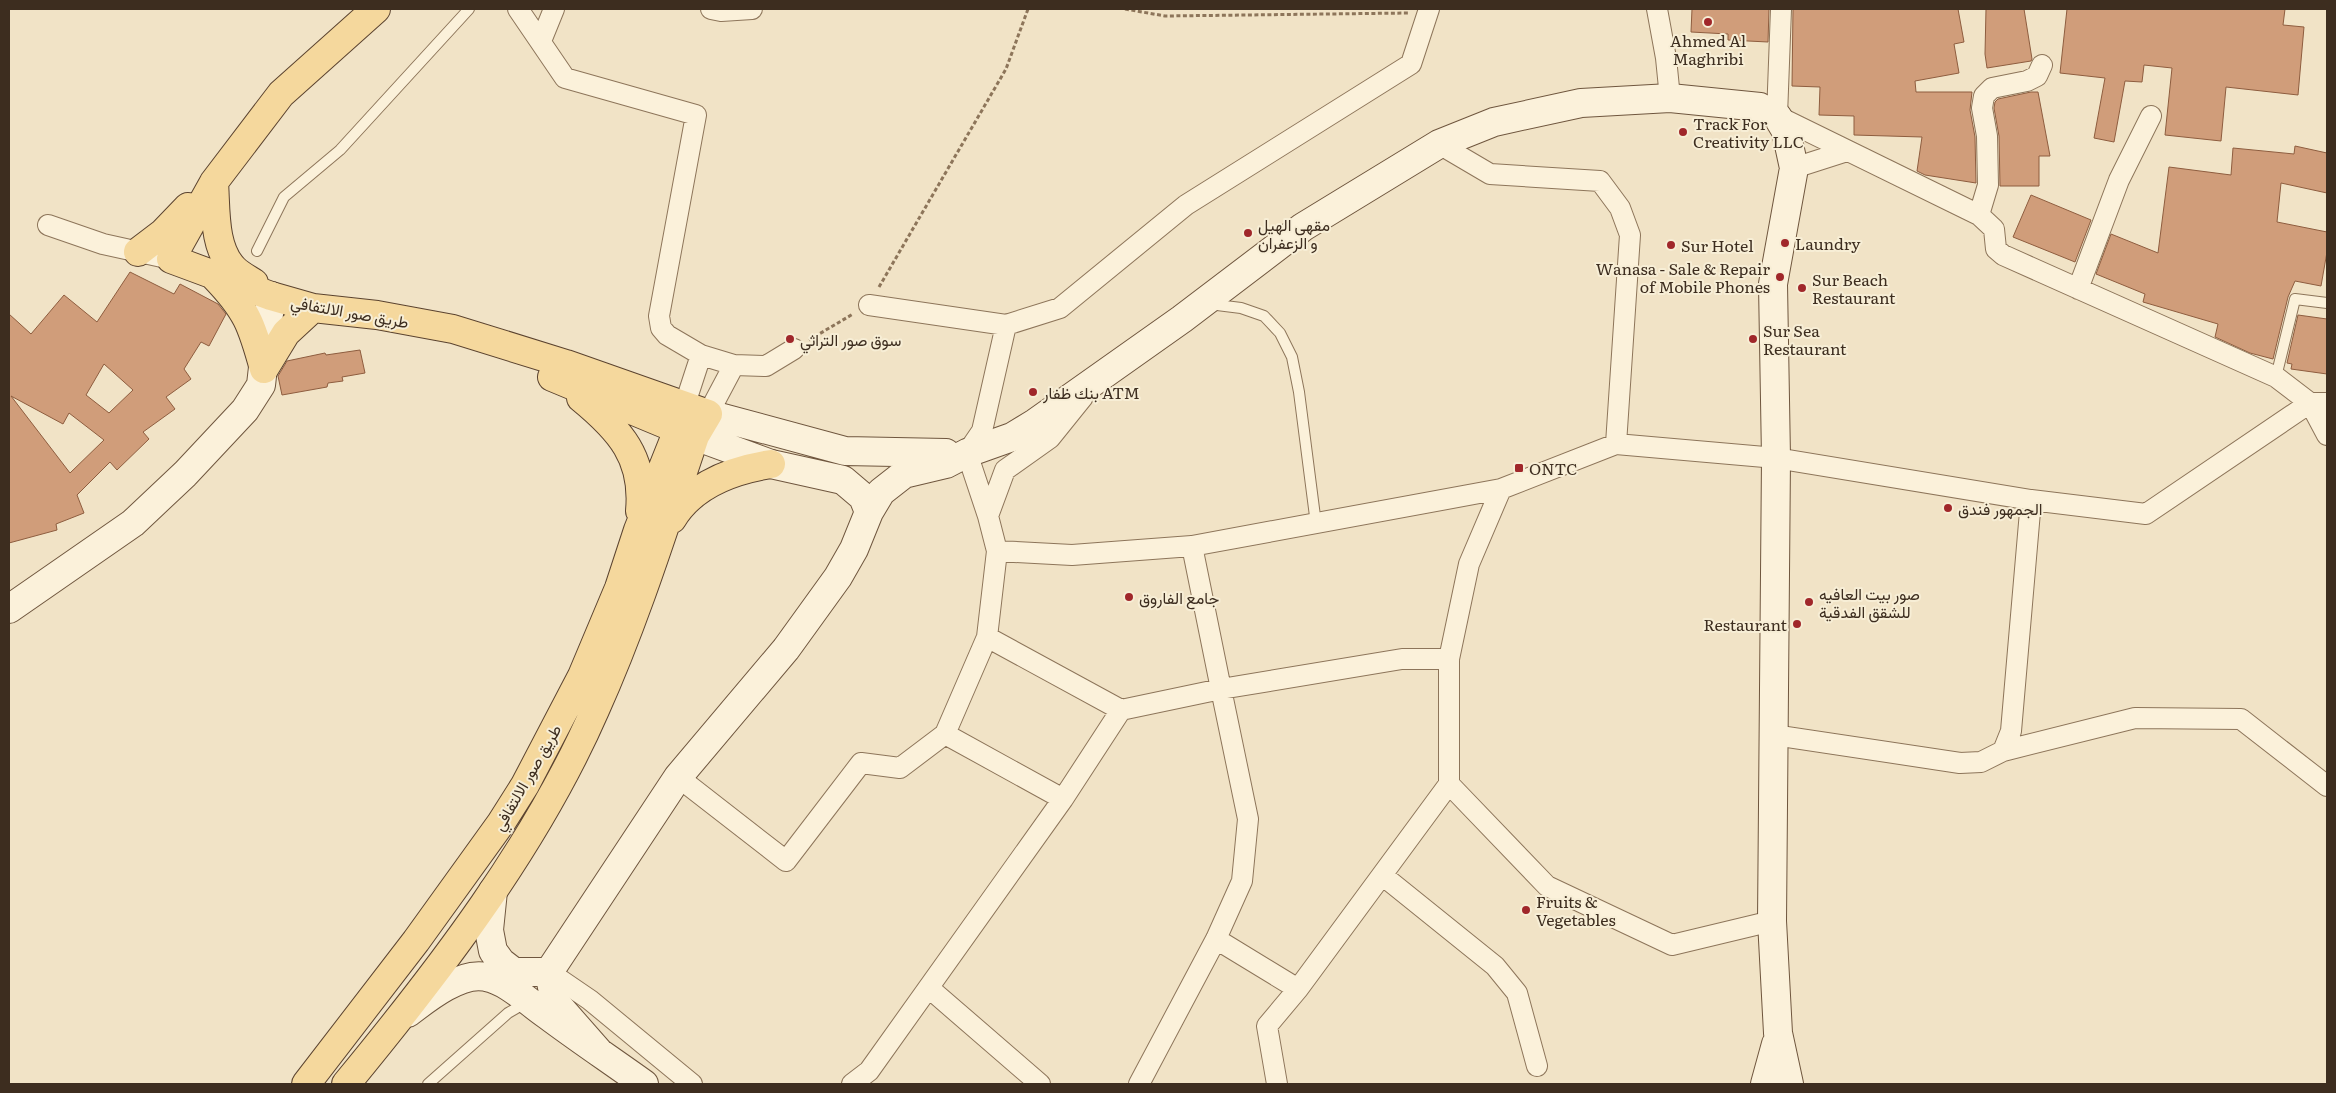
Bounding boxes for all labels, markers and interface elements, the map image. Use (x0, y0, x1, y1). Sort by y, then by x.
marker: Ahmed Al Maghribi (1702, 16, 1714, 28)
place label: Ahmed Al Maghribi (1670, 28, 1746, 70)
place label: Track For Creativity LLC (1693, 111, 1804, 153)
marker: Track For Creativity LLC (1677, 126, 1689, 138)
place label: مقهى الهيل و الزعفران (1258, 212, 1330, 254)
marker: مقهى الهيل و الزعفران (1242, 227, 1254, 239)
place label: Laundry (1795, 231, 1861, 255)
place label: Sur Hotel (1681, 233, 1754, 257)
marker: Laundry (1779, 237, 1791, 249)
marker: Sur Hotel (1665, 239, 1677, 251)
place label: Wanasa - Sale & Repair of Mobile Phones (1596, 256, 1770, 298)
place label: Sur Beach Restaurant (1812, 267, 1896, 309)
marker: Wanasa - Sale & Repair of Mobile Phones (1774, 271, 1786, 283)
marker: Sur Beach Restaurant (1796, 282, 1808, 294)
street label: طريق صور الالتفافي (289, 289, 411, 336)
place label: Sur Sea Restaurant (1763, 318, 1847, 360)
place label: سوق صور التراثي (800, 327, 901, 354)
marker: سوق صور التراثي (784, 333, 796, 345)
marker: Sur Sea Restaurant (1747, 333, 1759, 345)
place label: بنك ظفار ATM (1042, 380, 1140, 404)
marker: بنك ظفار ATM (1027, 386, 1039, 398)
place label: ONTC (1529, 456, 1577, 480)
marker: ONTC (1513, 462, 1525, 474)
place label: الجمهور فندق (1958, 496, 2042, 520)
marker: الجمهور فندق (1942, 502, 1954, 514)
place label: صور بيت العافيه للشقق الفدقية (1819, 581, 1920, 623)
place label: جامع الفاروق (1139, 585, 1219, 610)
marker: جامع الفاروق (1123, 591, 1135, 603)
marker: صور بيت العافيه للشقق الفدقية (1803, 596, 1815, 608)
place label: Restaurant (1703, 612, 1788, 636)
marker: Restaurant (1791, 618, 1803, 630)
street label: طريق صور الالتفافي (486, 719, 569, 836)
place label: Fruits & Vegetables (1536, 889, 1616, 931)
marker: Fruits & Vegetables (1520, 904, 1532, 916)

